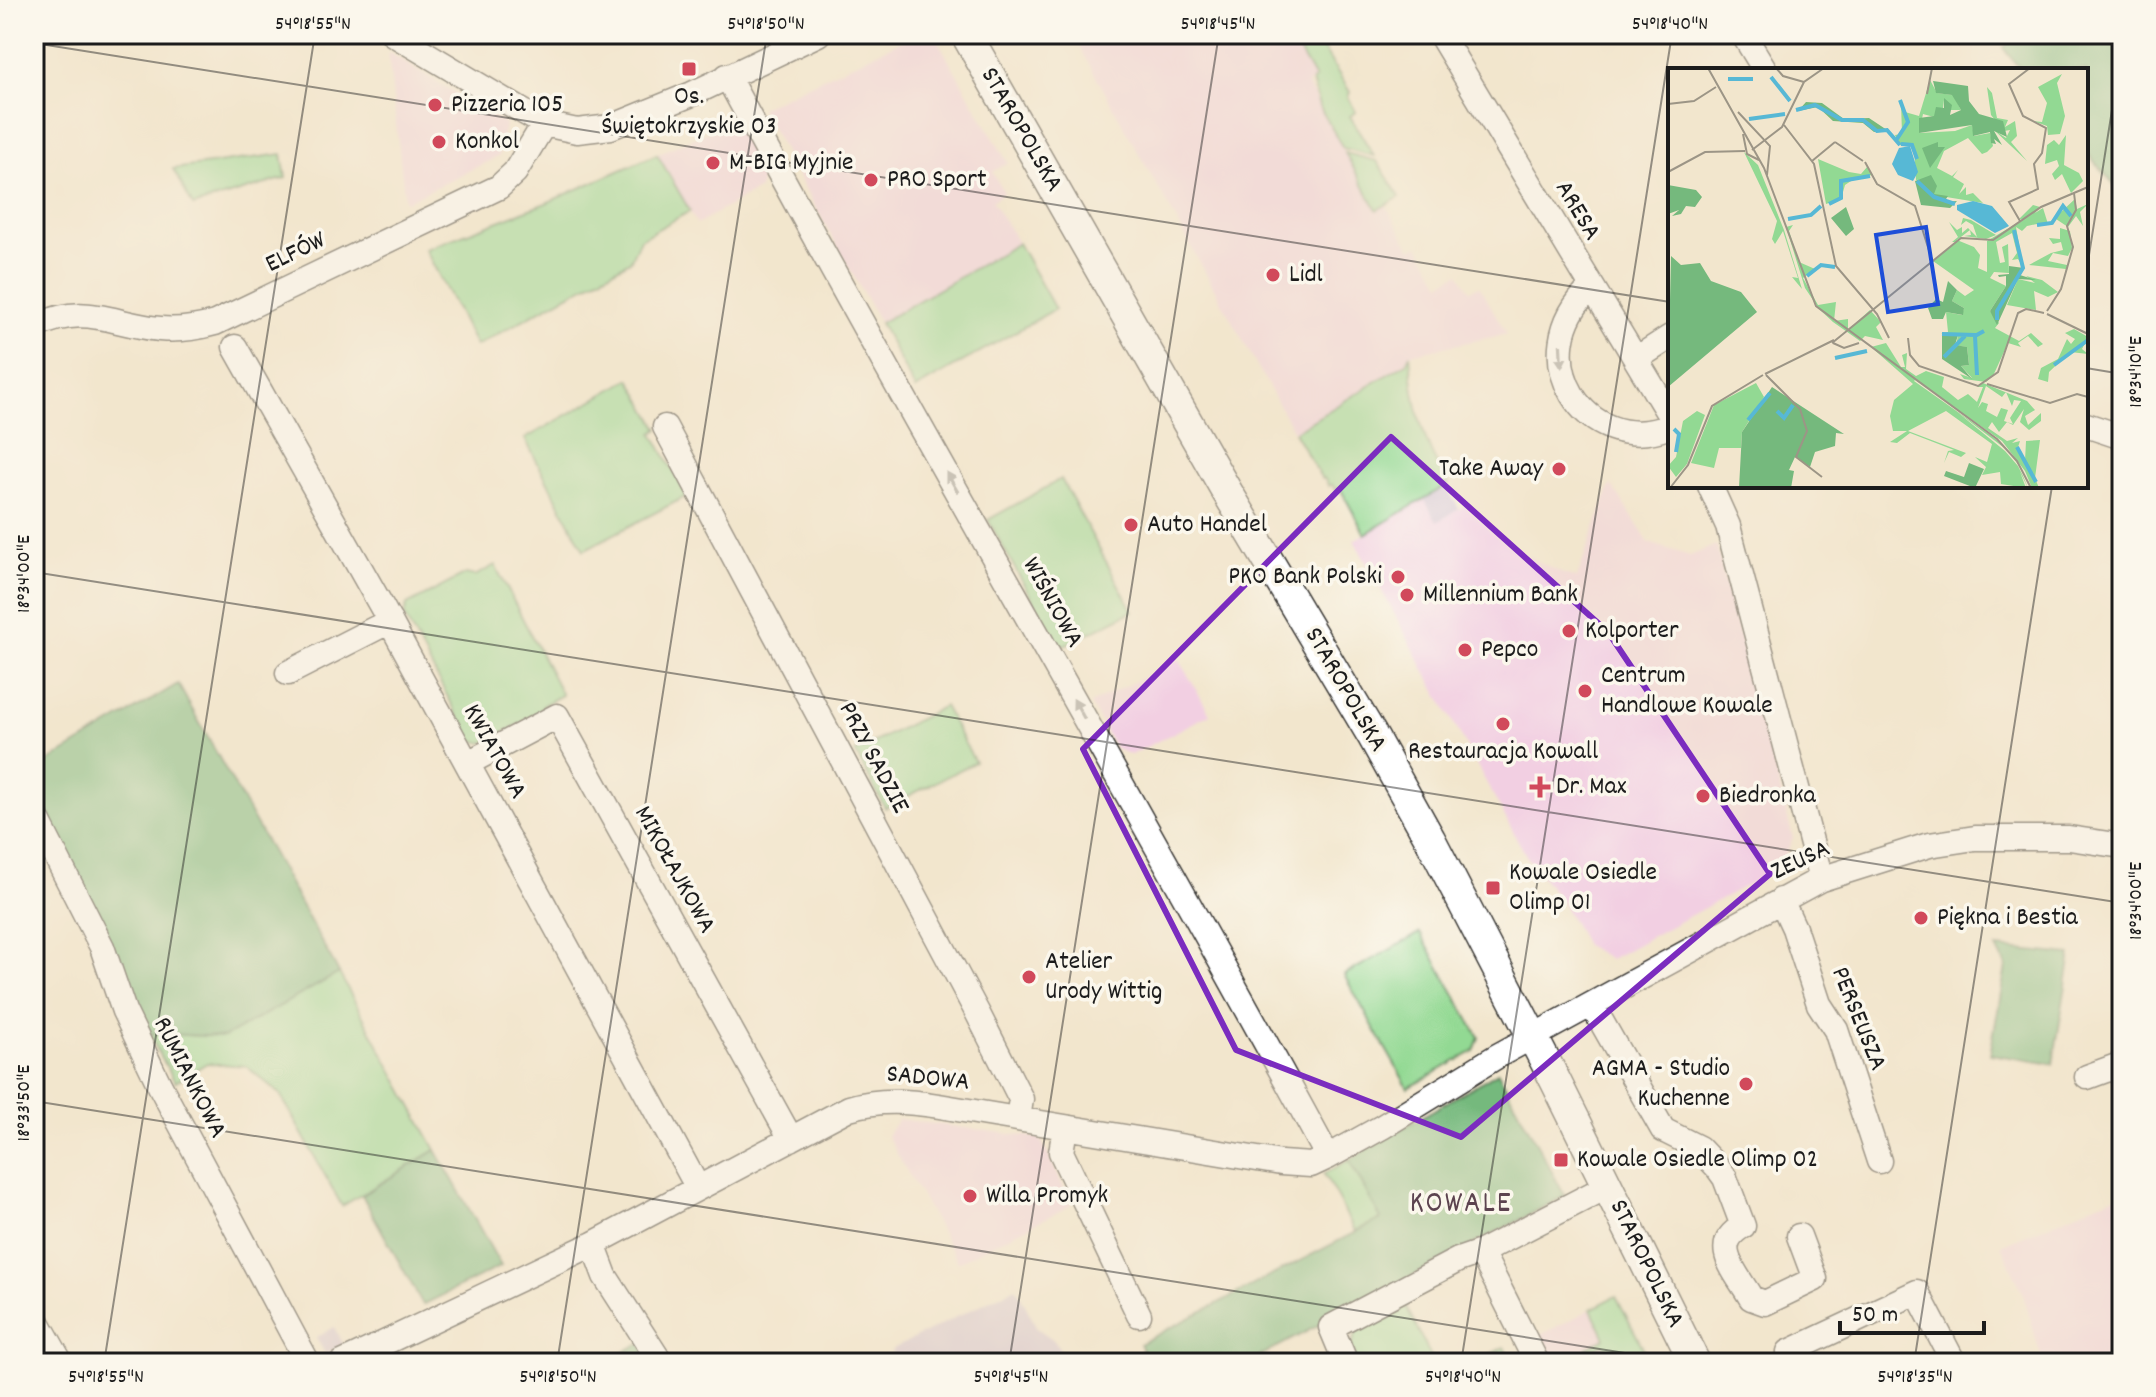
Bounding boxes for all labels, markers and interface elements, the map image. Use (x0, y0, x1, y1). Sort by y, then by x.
text: 54°18'55"N (275, 11, 351, 39)
text: 54°18'50"N (727, 11, 805, 39)
text: 54°18'45"N (1181, 11, 1255, 39)
text: 54°18'40"N (1632, 11, 1708, 39)
marker: Os. Świętokrzyskie 03 (680, 60, 698, 78)
street label: STAROPOLSKA (970, 61, 1072, 199)
inset map (1668, 68, 2088, 488)
place label: Os. Świętokrzyskie 03 (602, 79, 776, 146)
place label: Pizzeria 105 (451, 87, 563, 124)
marker: Pizzeria 105 (426, 96, 444, 114)
place label: Konkol (455, 124, 519, 161)
marker: Konkol (430, 133, 448, 151)
place label: M-BIG Myjnie (729, 145, 853, 182)
marker: M-BIG Myjnie (704, 154, 722, 172)
place label: PRO Sport (887, 162, 987, 199)
marker: PRO Sport (862, 171, 880, 189)
street label: ARESA (1545, 174, 1609, 248)
street label: ELFÓW (260, 223, 333, 283)
place label: Lidl (1289, 257, 1323, 294)
marker: Lidl (1264, 266, 1282, 284)
text: 18°34'10"E (2123, 336, 2151, 408)
one-way arrow (1554, 344, 1567, 370)
place label: Take Away (1439, 451, 1543, 488)
marker: Take Away (1550, 460, 1568, 478)
one-way arrow (945, 471, 959, 493)
place label: Auto Handel (1147, 507, 1267, 544)
marker: Auto Handel (1122, 516, 1140, 534)
text: 18°34'00"E (11, 535, 39, 613)
street label: WIŚNIOWA (1012, 551, 1092, 655)
place label: PKO Bank Polski (1228, 559, 1382, 596)
marker: PKO Bank Polski (1389, 568, 1407, 586)
place label: Millennium Bank (1423, 577, 1578, 614)
marker: Millennium Bank (1398, 586, 1416, 604)
place label: Kolporter (1585, 613, 1679, 650)
street label: STAROPOLSKA (1294, 621, 1396, 759)
marker: Kolporter (1560, 622, 1578, 640)
place label: Pepco (1481, 632, 1538, 669)
marker: Pepco (1456, 641, 1474, 659)
place label: Centrum Handlowe Kowale (1601, 658, 1773, 725)
marker: Centrum Handlowe Kowale (1576, 682, 1594, 700)
street label: PRZY SADZIE (828, 696, 918, 821)
street label: KWIATOWA (453, 698, 535, 806)
one-way arrow (1072, 698, 1086, 720)
marker: Restauracja Kowall (1494, 715, 1512, 733)
place label: Restauracja Kowall (1408, 734, 1598, 771)
place label: Dr. Max (1556, 769, 1627, 806)
marker: Dr. Max (1531, 778, 1549, 796)
place label: Biedronka (1719, 778, 1817, 815)
marker: Biedronka (1694, 787, 1712, 805)
street label: MIKOŁAJKOWA (624, 799, 724, 941)
street label: ZEUSA (1765, 831, 1837, 891)
place label: Kowale Osiedle Olimp 01 (1509, 855, 1657, 922)
text: 18°34'00"E (2123, 862, 2151, 940)
marker: Kowale Osiedle Olimp 01 (1484, 879, 1502, 897)
place label: Piękna i Bestia (1937, 900, 2079, 937)
marker: Piękna i Bestia (1912, 909, 1930, 927)
place label: Atelier Urody Wittig (1045, 944, 1162, 1011)
street label: PERSEUSZA (1820, 961, 1896, 1077)
marker: Atelier Urody Wittig (1020, 968, 1038, 986)
street label: RUMIANKOWA (143, 1011, 235, 1145)
place label: AGMA - Studio Kuchenne (1592, 1051, 1730, 1118)
street label: SADOWA (885, 1056, 971, 1102)
text: 18°33'50"E (11, 1065, 39, 1141)
marker: AGMA - Studio Kuchenne (1737, 1075, 1755, 1093)
place label: Kowale Osiedle Olimp 02 (1577, 1142, 1818, 1179)
marker: Kowale Osiedle Olimp 02 (1552, 1151, 1570, 1169)
place label: Willa Promyk (986, 1178, 1108, 1215)
district label: KOWALE (1410, 1184, 1512, 1227)
marker: Willa Promyk (961, 1187, 979, 1205)
street label: STAROPOLSKA (1599, 1194, 1693, 1334)
scale bar (1840, 1285, 1984, 1335)
text: 50 m (1852, 1299, 1898, 1333)
text: 54°18'55"N (68, 1364, 144, 1392)
text: 54°18'50"N (519, 1364, 597, 1392)
text: 54°18'45"N (974, 1364, 1048, 1392)
text: 54°18'40"N (1425, 1364, 1501, 1392)
text: 54°18'35"N (1877, 1364, 1953, 1392)

